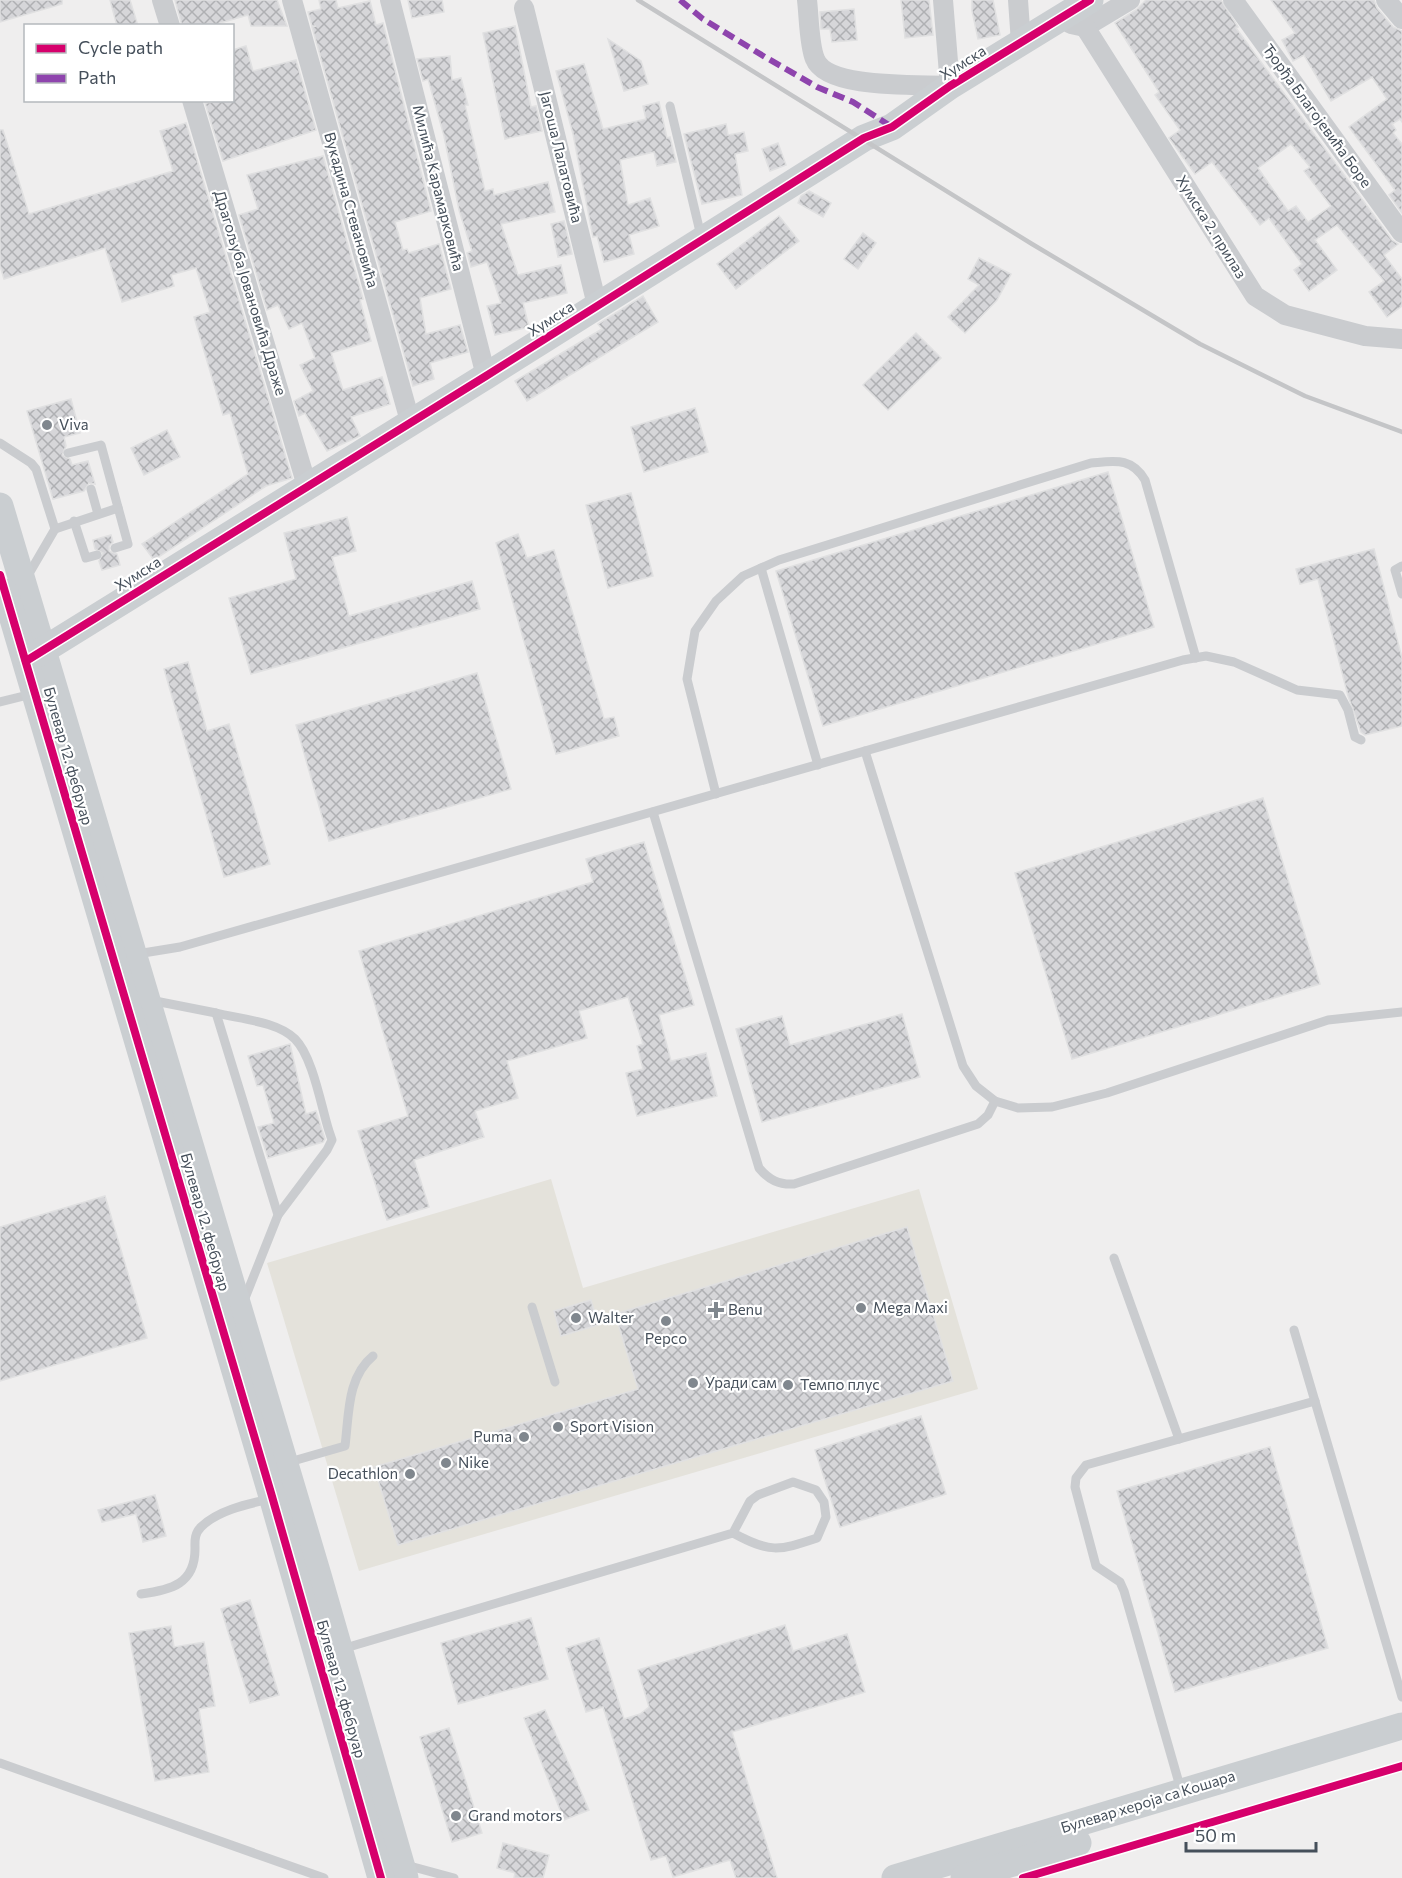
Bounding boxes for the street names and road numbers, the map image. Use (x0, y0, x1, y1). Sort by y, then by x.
street label: Ђорђа Благојевића Боре (1260, 40, 1376, 191)
street label: Хумска (936, 41, 989, 83)
street label: Јагоша Лалатовића (537, 89, 587, 224)
street label: Милића Карамарковића (410, 103, 468, 273)
street label: Вукадина Стевановића (321, 130, 383, 289)
street label: Хумска 2. прилаз (1173, 171, 1251, 281)
street label: Драгољуба Јовановића Драже (211, 188, 291, 398)
street label: Хумска (524, 297, 577, 340)
street label: Хумска (111, 552, 164, 594)
street label: Булевар 12. фебруар (41, 685, 97, 827)
street label: Булевар 12. фебруар (178, 1151, 234, 1293)
street label: Булевар 12. фебруар (314, 1618, 370, 1760)
street label: Булевар хероја са Кошара (1058, 1766, 1237, 1836)

